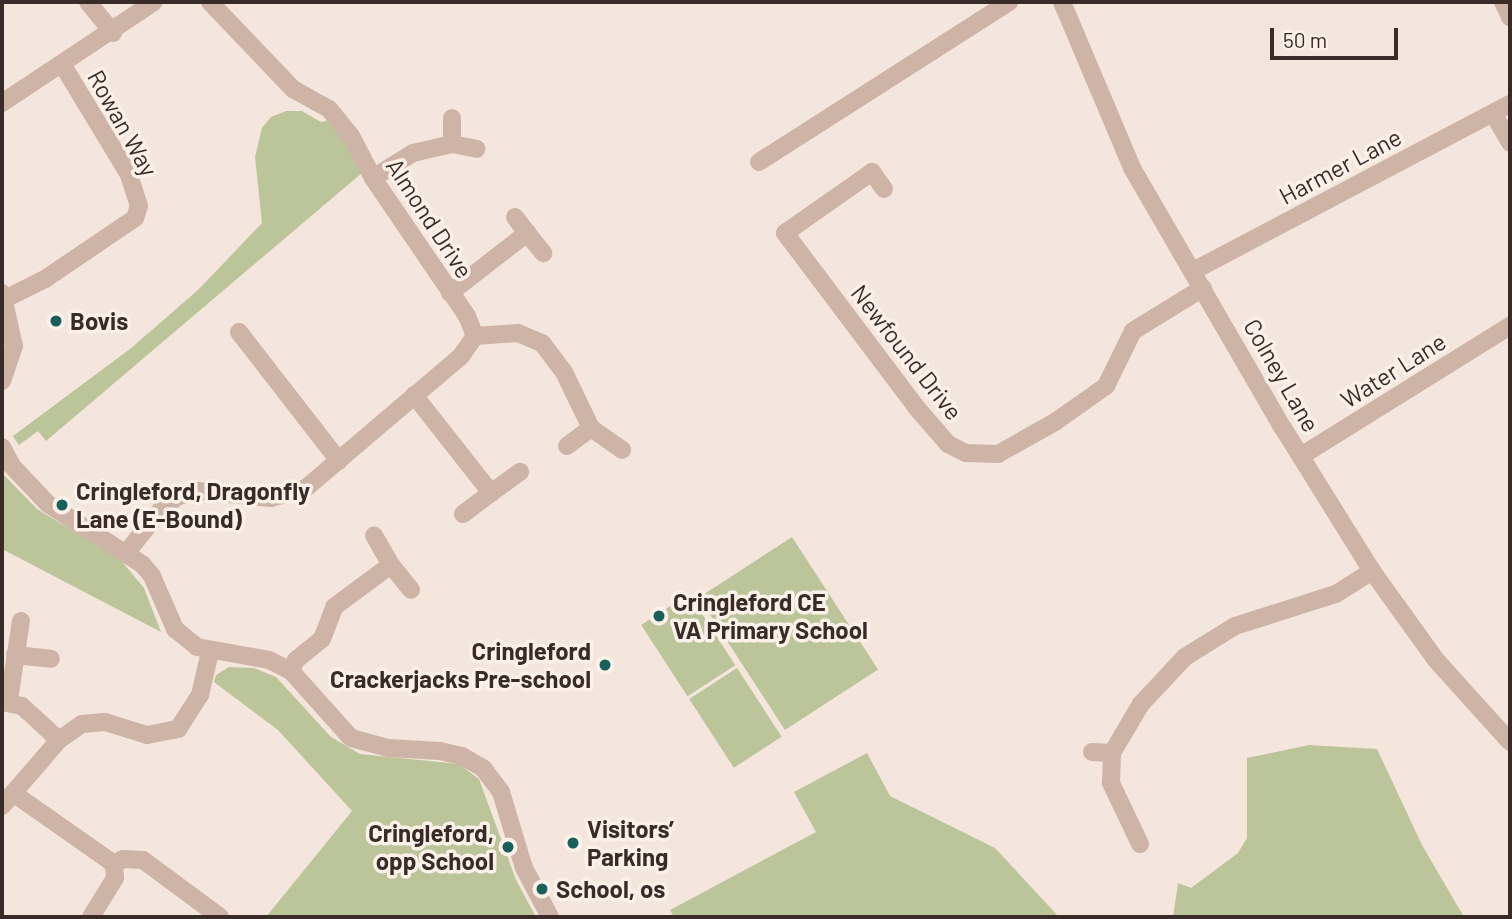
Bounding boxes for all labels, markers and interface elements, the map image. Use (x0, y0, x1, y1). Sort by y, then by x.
scale bar (1274, 14, 1402, 58)
text: 50 m (1283, 27, 1327, 52)
street label: Rowan Way (82, 65, 164, 181)
street label: Harmer Lane (1274, 122, 1406, 210)
street label: Almond Drive (381, 153, 479, 283)
street label: Newfound Drive (845, 279, 969, 425)
place label: Bovis (70, 307, 128, 335)
marker: Bovis (48, 313, 64, 329)
street label: Colney Lane (1238, 313, 1326, 437)
street label: Water Lane (1335, 326, 1451, 414)
place label: Cringleford, Dragonfly Lane (E-Bound) (76, 477, 310, 533)
marker: Cringleford, Dragonfly Lane (E-Bound) (54, 497, 70, 513)
place label: Cringleford CE VA Primary School (673, 588, 868, 644)
marker: Cringleford CE VA Primary School (651, 608, 667, 624)
place label: Cringleford Crackerjacks Pre-school (330, 637, 591, 693)
marker: Cringleford Crackerjacks Pre-school (597, 657, 613, 673)
place label: Visitors’ Parking (587, 815, 674, 871)
place label: Cringleford, opp School (368, 819, 494, 875)
marker: Visitors’ Parking (565, 835, 581, 851)
marker: Cringleford, opp School (500, 839, 516, 855)
place label: School, os (556, 875, 665, 903)
marker: School, os (534, 881, 550, 897)

